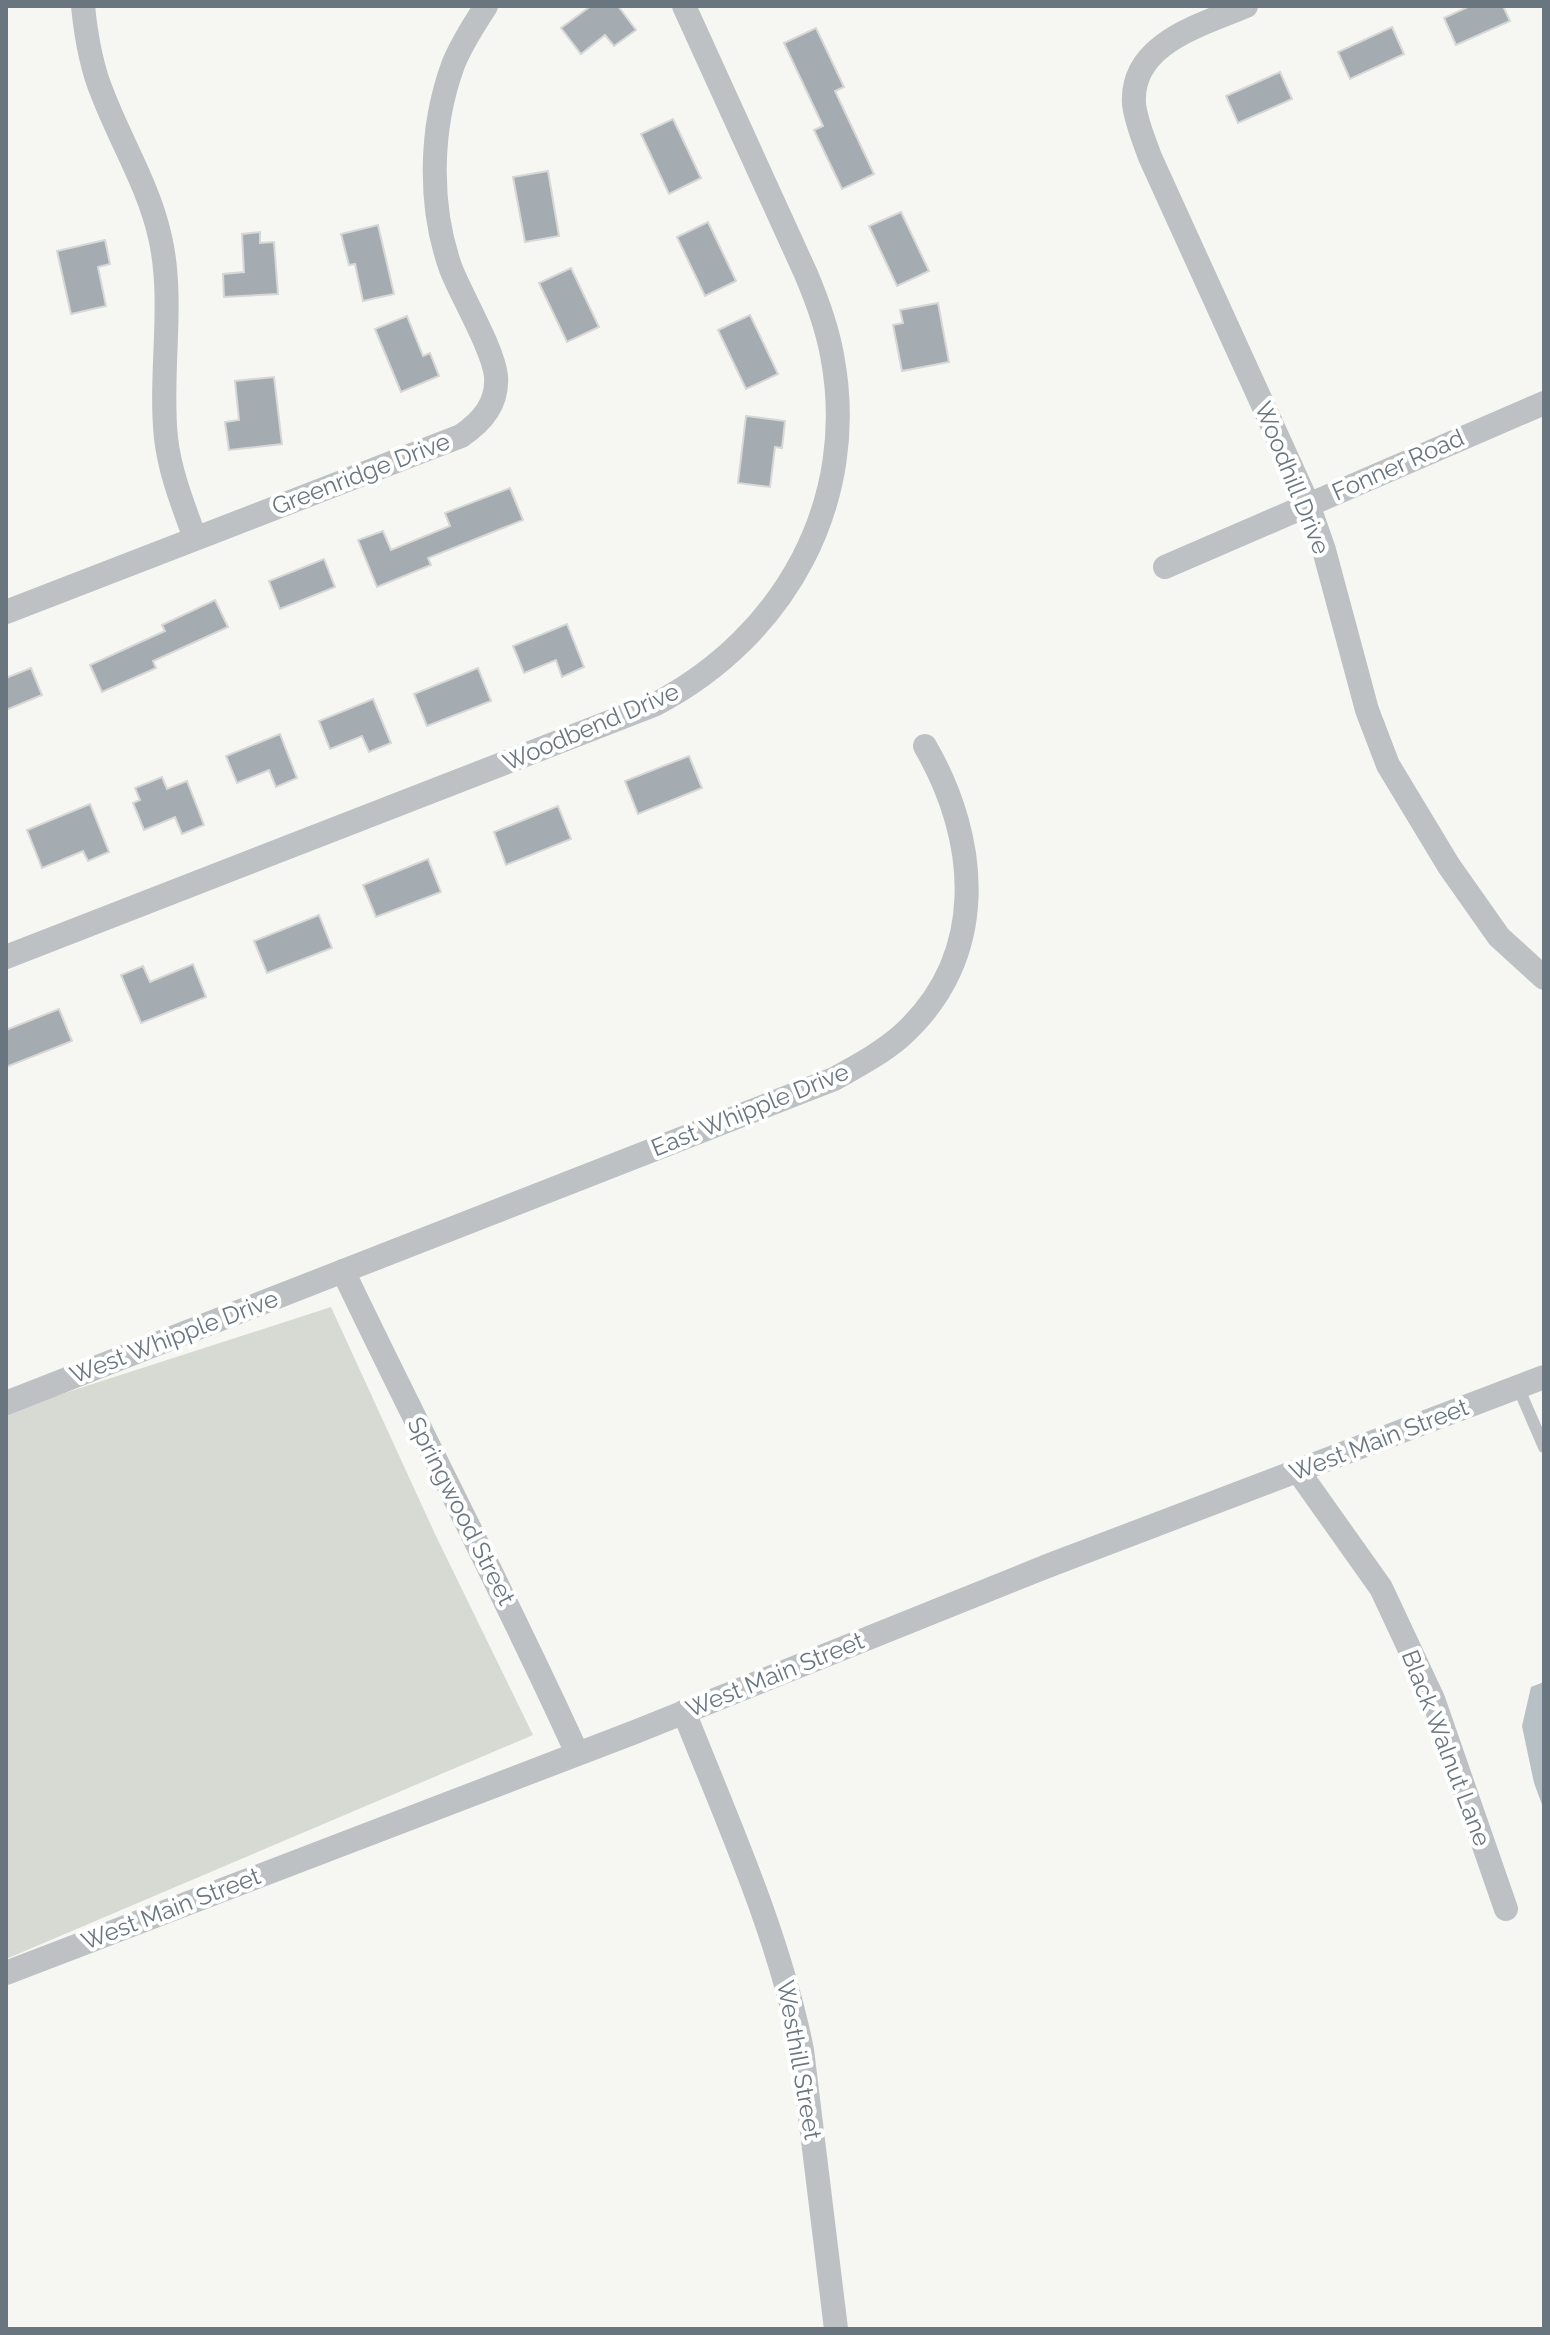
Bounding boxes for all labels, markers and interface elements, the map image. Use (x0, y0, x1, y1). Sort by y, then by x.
street label: Woodhill Drive (1249, 397, 1336, 558)
street label: Fonner Road (1327, 423, 1468, 507)
street label: Greenridge Drive (268, 426, 454, 521)
street label: Woodbend Drive (499, 676, 683, 777)
street label: East Whipple Drive (647, 1057, 853, 1162)
street label: West Whipple Drive (66, 1283, 282, 1390)
street label: West Main Street (1285, 1392, 1472, 1487)
street label: Springwood Street (402, 1412, 521, 1610)
street label: West Main Street (682, 1626, 868, 1723)
street label: Black Walnut Lane (1396, 1646, 1497, 1850)
street label: West Main Street (77, 1861, 264, 1956)
street label: Westhill Street (771, 1978, 828, 2142)

